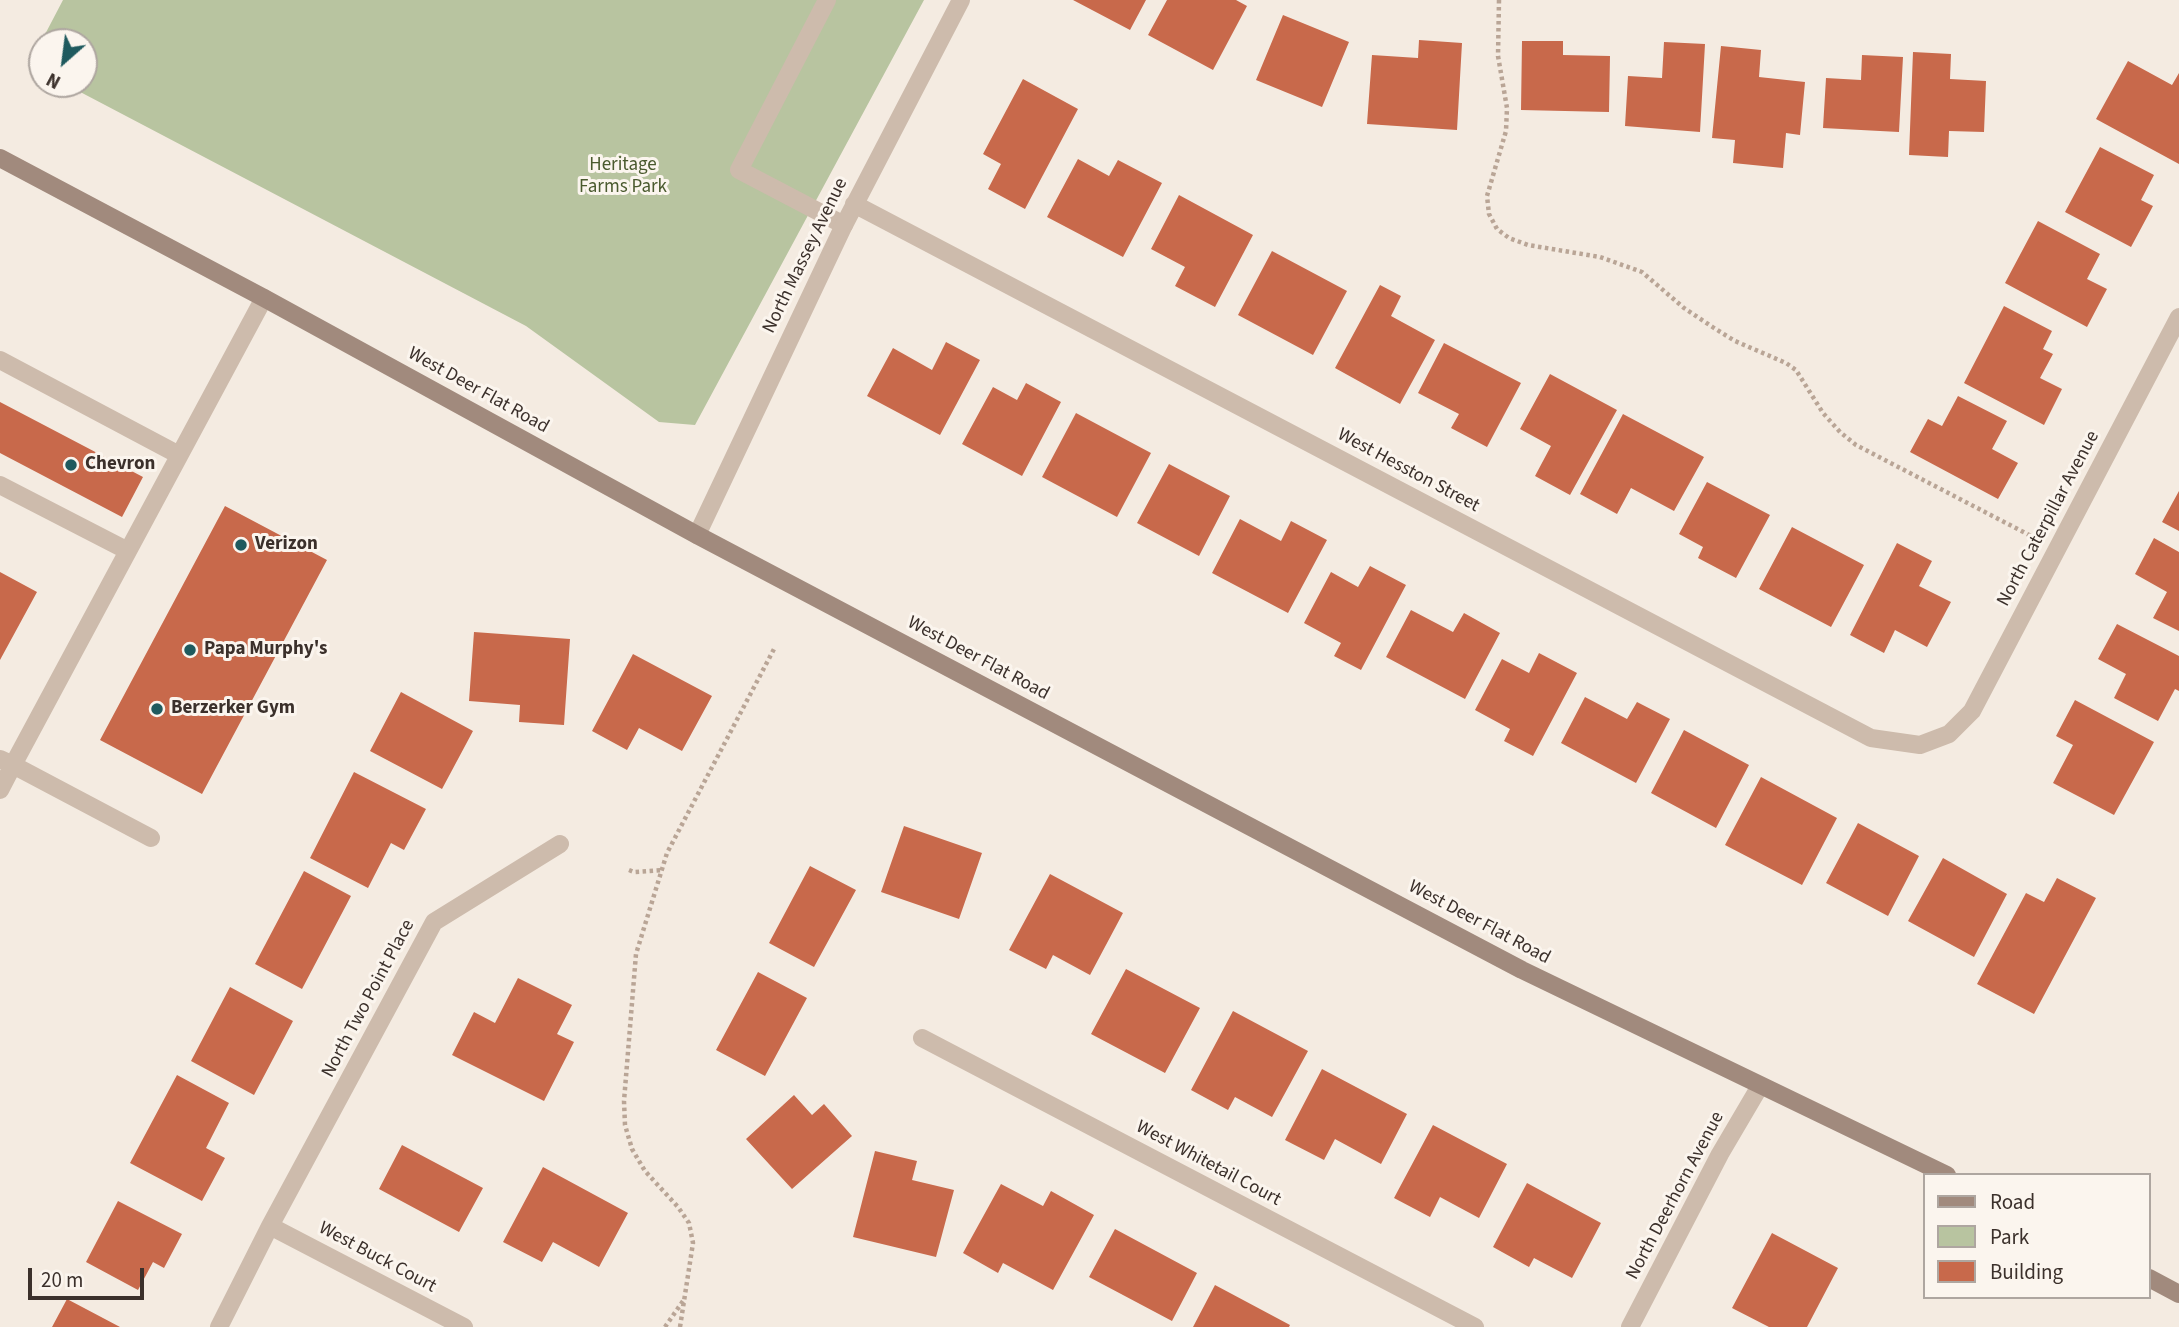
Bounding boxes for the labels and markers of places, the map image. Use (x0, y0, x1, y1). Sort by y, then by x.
place label: Chevron (85, 454, 155, 476)
marker: Chevron (63, 457, 79, 473)
place label: Verizon (255, 534, 318, 556)
marker: Verizon (233, 537, 249, 553)
place label: Papa Murphy's (204, 639, 327, 661)
marker: Papa Murphy's (182, 642, 198, 658)
place label: Berzerker Gym (171, 698, 295, 720)
marker: Berzerker Gym (149, 701, 165, 717)

